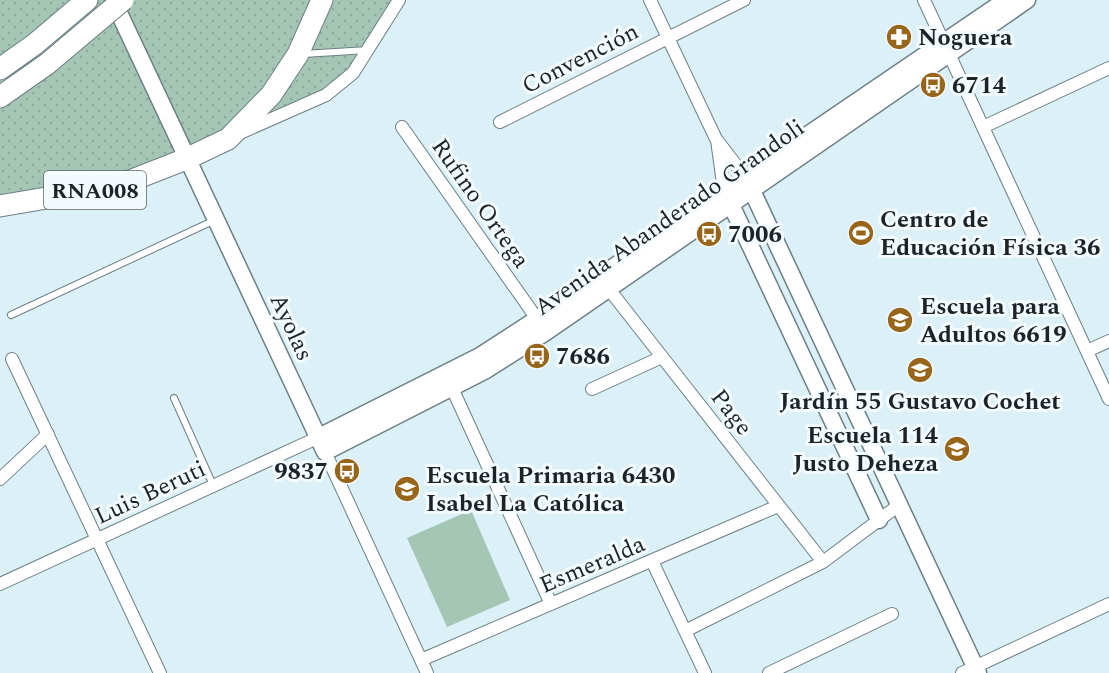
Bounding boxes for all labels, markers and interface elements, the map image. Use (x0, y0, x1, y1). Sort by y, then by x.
street label: Convención (516, 14, 645, 104)
place label: Noguera (918, 20, 1013, 56)
pharmacy icon: Noguera (884, 22, 914, 52)
place label: 6714 (952, 68, 1006, 104)
bus stop icon: 6714 (918, 70, 948, 100)
street label: Avenida Abanderado Grandoli (527, 110, 812, 325)
street label: Rufino Ortega (422, 131, 539, 276)
road number: RNA008 (44, 171, 146, 209)
place label: Centro de Educación Física 36 (880, 202, 1100, 266)
place label: 7006 (728, 217, 782, 253)
sports icon: Centro de Educación Física 36 (846, 218, 876, 248)
bus stop icon: 7006 (694, 219, 724, 249)
street label: Ayolas (260, 288, 322, 367)
place label: Escuela para Adultos 6619 (920, 289, 1067, 353)
school or university icon: Escuela para Adultos 6619 (885, 305, 915, 335)
place label: 7686 (556, 339, 610, 375)
bus stop icon: 7686 (522, 341, 552, 371)
school or university icon: Jardín 55 Gustavo Cochet (905, 355, 935, 385)
street label: Page (701, 381, 761, 444)
place label: Jardín 55 Gustavo Cochet (779, 384, 1061, 420)
place label: Escuela 114 Justo Deheza (793, 418, 939, 482)
school or university icon: Escuela 114 Justo Deheza (942, 434, 972, 464)
street label: Luis Beruti (89, 451, 212, 534)
place label: 9837 (274, 454, 328, 490)
bus stop icon: 9837 (332, 456, 362, 486)
place label: Escuela Primaria 6430 Isabel La Católica (426, 458, 676, 522)
school or university icon: Escuela Primaria 6430 Isabel La Católica (392, 474, 422, 504)
street label: Esmeralda (534, 526, 651, 603)

